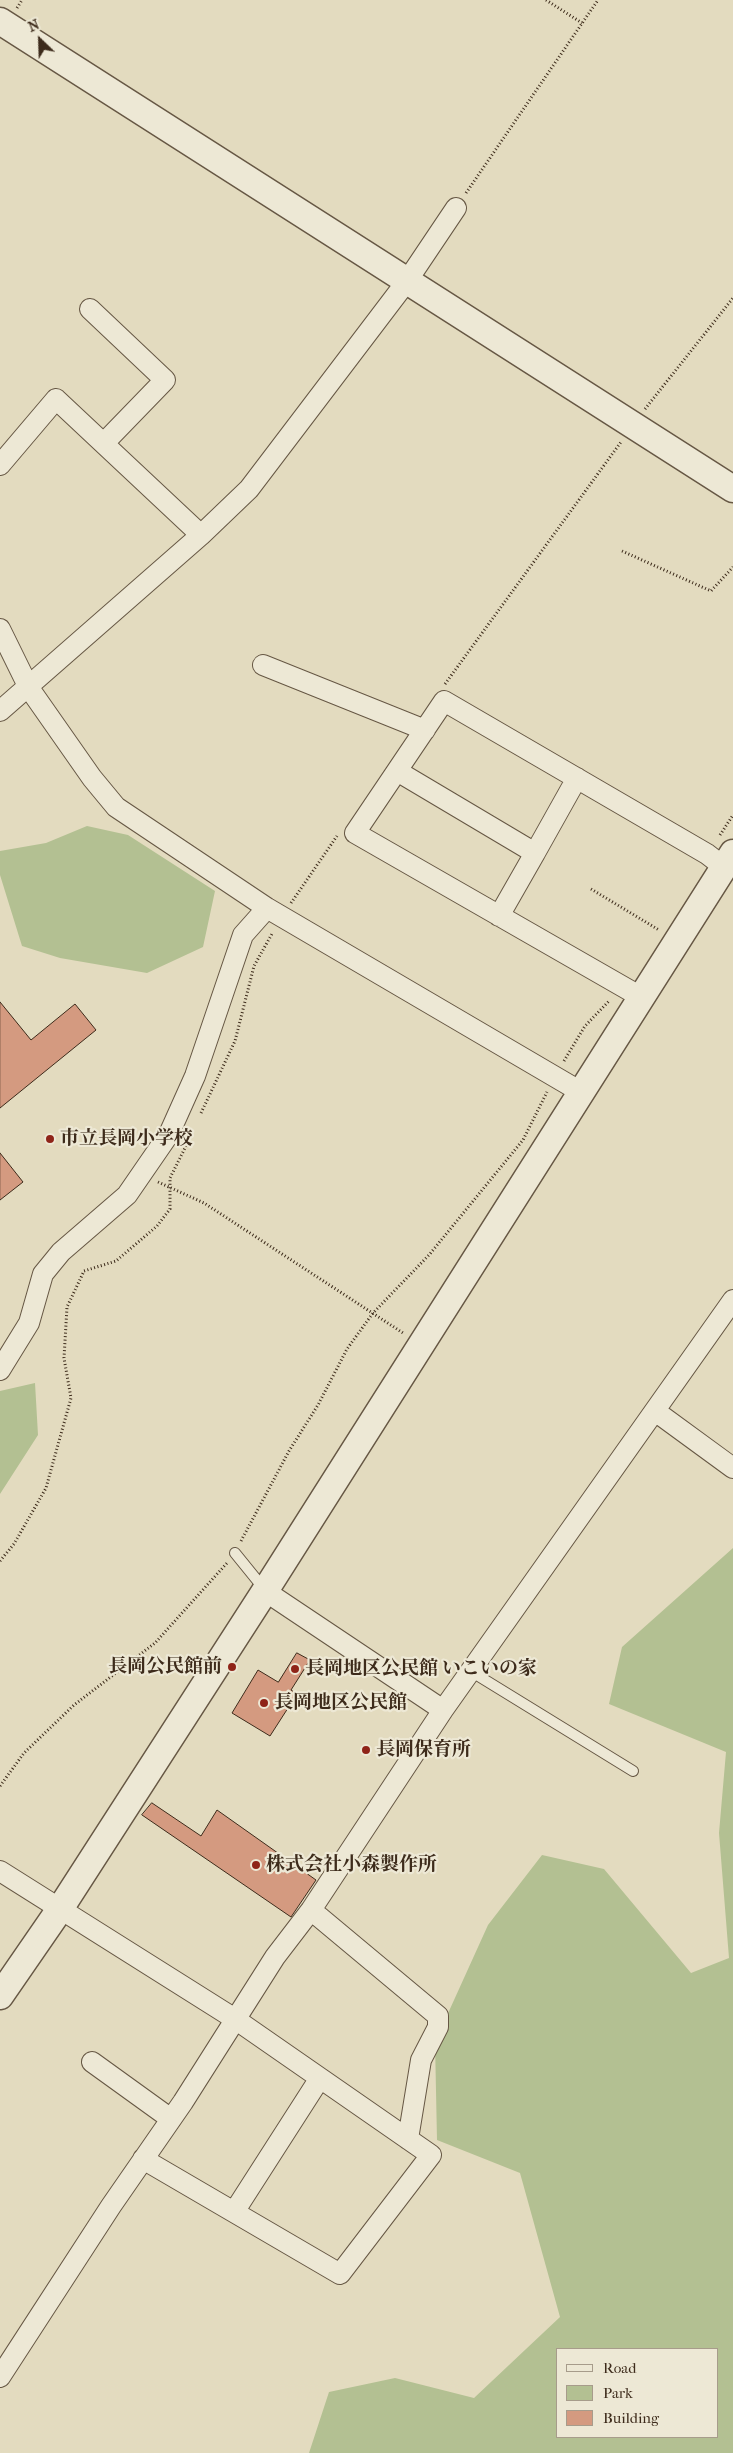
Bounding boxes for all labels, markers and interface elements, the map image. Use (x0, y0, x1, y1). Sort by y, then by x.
north arrow (15, 15, 65, 65)
text: N (25, 16, 42, 36)
place label: 市立長岡小学校 (60, 1128, 193, 1150)
marker: 市立長岡小学校 (44, 1133, 56, 1145)
place label: 長岡公民館前 (108, 1656, 222, 1678)
place label: 長岡地区公民館 いこいの家 (305, 1658, 537, 1680)
marker: 長岡公民館前 (226, 1661, 238, 1673)
marker: 長岡地区公民館 いこいの家 (289, 1663, 301, 1675)
place label: 長岡地区公民館 (274, 1692, 407, 1714)
marker: 長岡地区公民館 (258, 1697, 270, 1709)
place label: 長岡保育所 (376, 1739, 471, 1761)
marker: 長岡保育所 (360, 1744, 372, 1756)
place label: 株式会社小森製作所 (266, 1854, 437, 1876)
marker: 株式会社小森製作所 (250, 1859, 262, 1871)
legend (556, 2348, 718, 2438)
text: Road (603, 2359, 636, 2377)
text: Park (603, 2384, 633, 2402)
text: Building (603, 2409, 659, 2427)

